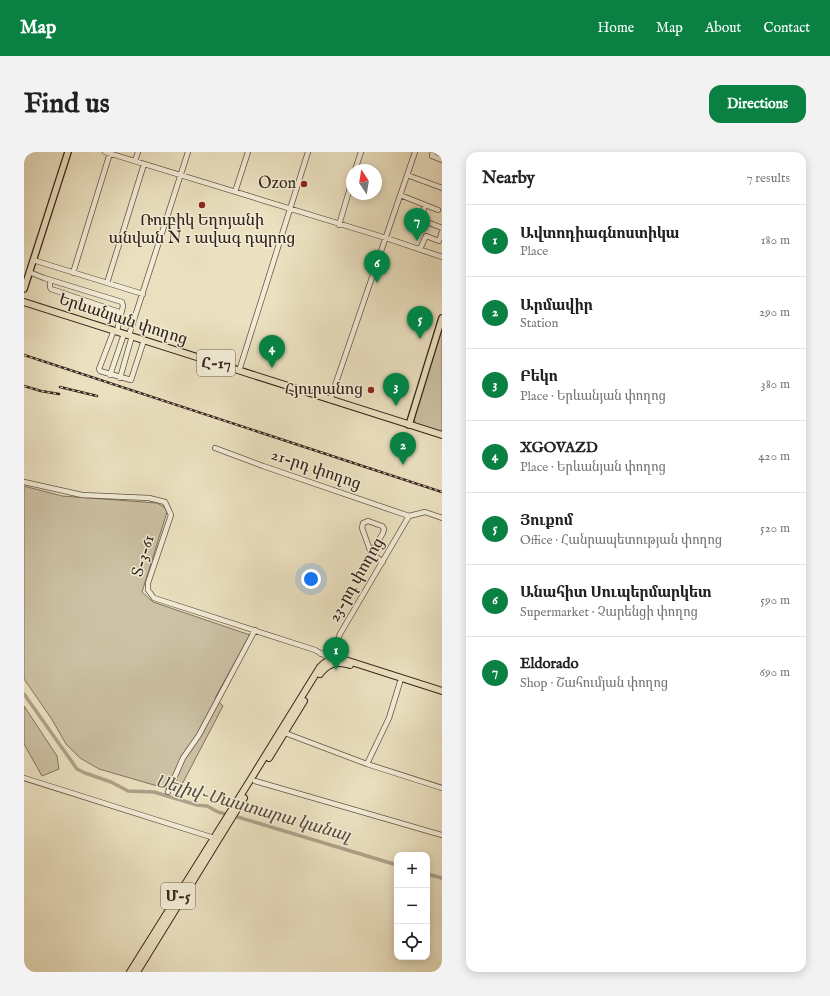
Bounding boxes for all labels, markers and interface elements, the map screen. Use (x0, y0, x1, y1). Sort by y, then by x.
text: Map (20, 16, 56, 40)
text: Home (598, 19, 634, 37)
text: Map (656, 19, 683, 37)
text: About (705, 19, 741, 37)
text: Contact (763, 19, 810, 37)
button: Directions (709, 85, 806, 123)
text: Find us (24, 87, 110, 122)
north arrow (346, 164, 382, 200)
text: Nearby (482, 168, 535, 189)
text: 7 results (746, 170, 790, 187)
place label: Ozon (258, 174, 296, 194)
marker: Ozon (299, 179, 309, 189)
marker: Ռուբիկ Եղոյանի անվան N 1 ավագ դպրոց (197, 200, 207, 210)
pin: 7 (404, 208, 430, 241)
place label: Ռուբիկ Եղոյանի անվան N 1 ավագ դպրոց (109, 211, 295, 249)
text: Ավտոդիագնոստիկա (520, 224, 679, 243)
text: 1 (493, 232, 497, 249)
text: 180 m (761, 232, 790, 249)
text: Place (520, 243, 548, 260)
pin: 6 (364, 250, 390, 283)
street label: Երևանյան փողոց (56, 290, 190, 350)
text: Արմավիր (520, 296, 593, 315)
text: 2 (492, 304, 498, 321)
text: 290 m (759, 304, 790, 321)
pin: 5 (407, 306, 433, 339)
text: Station (520, 315, 559, 332)
pin: 4 (259, 335, 285, 368)
road number: Հ-17 (197, 350, 235, 376)
text: Բեկո (520, 367, 558, 386)
pin: 3 (383, 373, 409, 406)
text: 3 (493, 376, 497, 393)
text: 380 m (761, 376, 790, 393)
place label: Հյուրանոց (285, 380, 363, 400)
marker: Հյուրանոց (366, 385, 376, 395)
text: Place · Երևանյան փողոց (520, 388, 666, 405)
pin: 2 (390, 432, 416, 465)
text: XGOVAZD (520, 438, 598, 457)
street label: 21-րդ փողոց (268, 445, 364, 495)
text: 4 (492, 448, 498, 465)
text: 420 m (758, 448, 790, 465)
text: Place · Երևանյան փողոց (520, 459, 666, 476)
text: Յուքոմ (520, 511, 573, 530)
text: 5 (493, 520, 497, 537)
text: 520 m (760, 520, 790, 537)
text: Office · Հանրապետության փողոց (520, 532, 722, 549)
street label: Տ-3-61 (128, 533, 160, 579)
street label: 23-րդ փողոց (325, 534, 389, 626)
your location (301, 569, 321, 589)
text: Անահիտ Սուպերմարկետ (520, 583, 711, 602)
text: 6 (492, 592, 498, 609)
text: 590 m (760, 592, 790, 609)
text: Supermarket · Չարենցի փողոց (520, 604, 698, 621)
pin: 1 (323, 637, 349, 670)
text: Eldorado (520, 654, 579, 673)
text: 7 (492, 664, 498, 681)
text: 690 m (760, 664, 790, 681)
text: Shop · Շահումյան փողոց (520, 675, 668, 692)
water label: Սելիվ֊Մաստարա կանալ (153, 771, 354, 847)
map controls (394, 852, 430, 960)
button: + (394, 852, 430, 888)
road number: Մ-5 (161, 883, 195, 909)
button: − (394, 888, 430, 924)
button: locate (394, 924, 430, 960)

